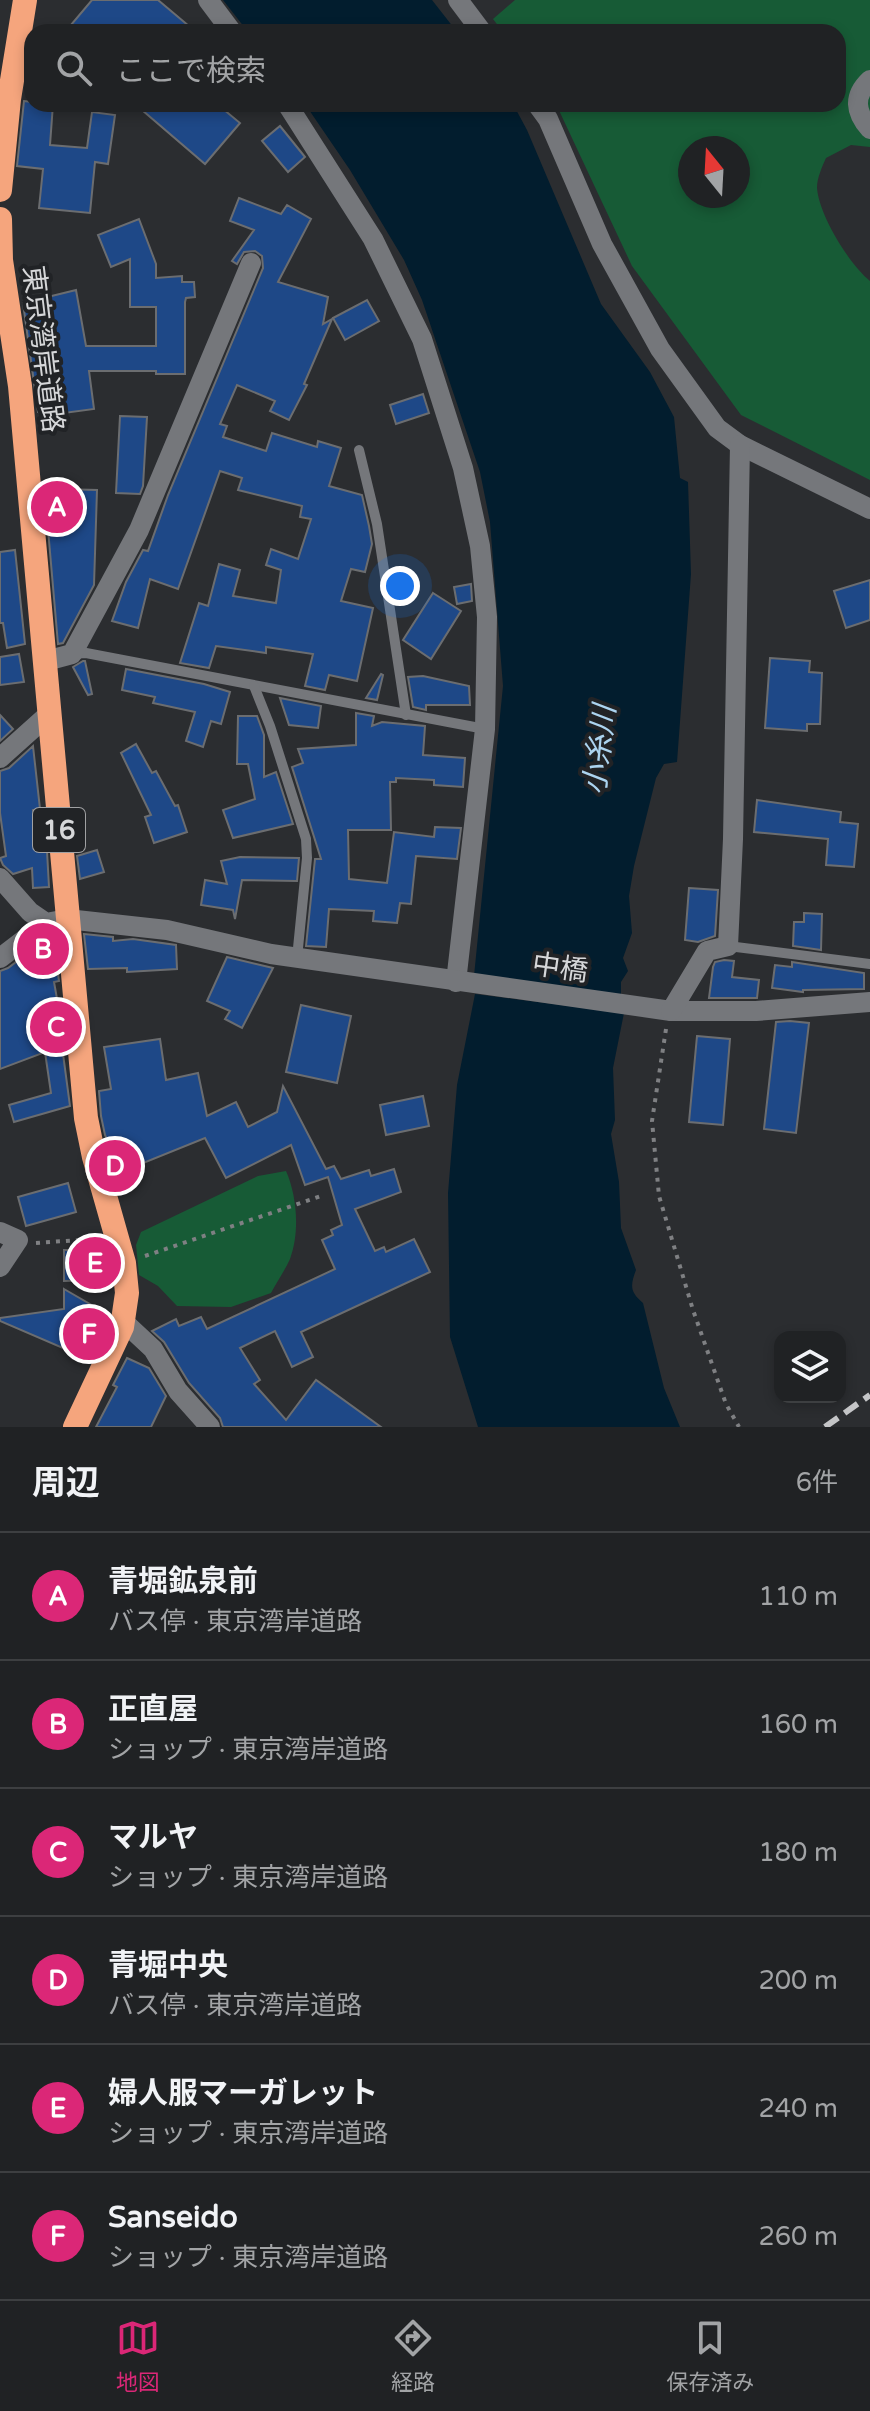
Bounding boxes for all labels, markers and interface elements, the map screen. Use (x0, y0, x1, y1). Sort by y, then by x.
search box (24, 24, 846, 112)
icon: search (52, 46, 96, 90)
text: ここで検索 (116, 53, 266, 90)
north arrow (678, 136, 750, 208)
street label: 東京湾岸道路 (16, 264, 70, 434)
pin: A (31, 477, 83, 537)
your location (380, 566, 420, 606)
water label: 小糸川 (576, 700, 624, 797)
road number: 16 (33, 808, 85, 852)
pin: B (17, 919, 69, 979)
street label: 中橋 (530, 947, 590, 989)
pin: C (30, 997, 82, 1057)
pin: D (89, 1136, 141, 1196)
pin: E (69, 1233, 121, 1293)
pin: F (63, 1304, 115, 1364)
map controls (774, 1331, 846, 1403)
button: layers (774, 1331, 846, 1403)
text: 周辺 (32, 1463, 100, 1504)
text: 6件 (796, 1467, 838, 1498)
text: 青堀鉱泉前 (108, 1563, 258, 1600)
text: A (48, 1581, 68, 1612)
text: 110 m (758, 1581, 838, 1612)
text: バス停 · 東京湾岸道路 (108, 1606, 362, 1637)
text: 正直屋 (108, 1691, 198, 1728)
text: B (49, 1709, 67, 1740)
text: 160 m (758, 1709, 838, 1740)
text: ショップ · 東京湾岸道路 (108, 1734, 388, 1765)
text: マルヤ (108, 1819, 198, 1856)
text: C (49, 1837, 67, 1868)
text: 180 m (758, 1837, 838, 1868)
text: ショップ · 東京湾岸道路 (108, 1862, 388, 1893)
text: 青堀中央 (108, 1947, 228, 1984)
text: D (48, 1965, 68, 1996)
text: 200 m (758, 1965, 838, 1996)
text: バス停 · 東京湾岸道路 (108, 1990, 362, 2021)
text: 婦人服マーガレット (108, 2075, 378, 2112)
text: E (50, 2093, 66, 2124)
text: 240 m (758, 2093, 838, 2124)
text: ショップ · 東京湾岸道路 (108, 2118, 388, 2149)
text: Sanseido (108, 2199, 238, 2236)
text: F (50, 2221, 66, 2252)
text: 260 m (758, 2221, 838, 2252)
text: ショップ · 東京湾岸道路 (108, 2242, 388, 2273)
tab: 地図 (116, 2316, 160, 2396)
tab: 経路 (391, 2316, 435, 2396)
tab: 保存済み (666, 2316, 754, 2396)

